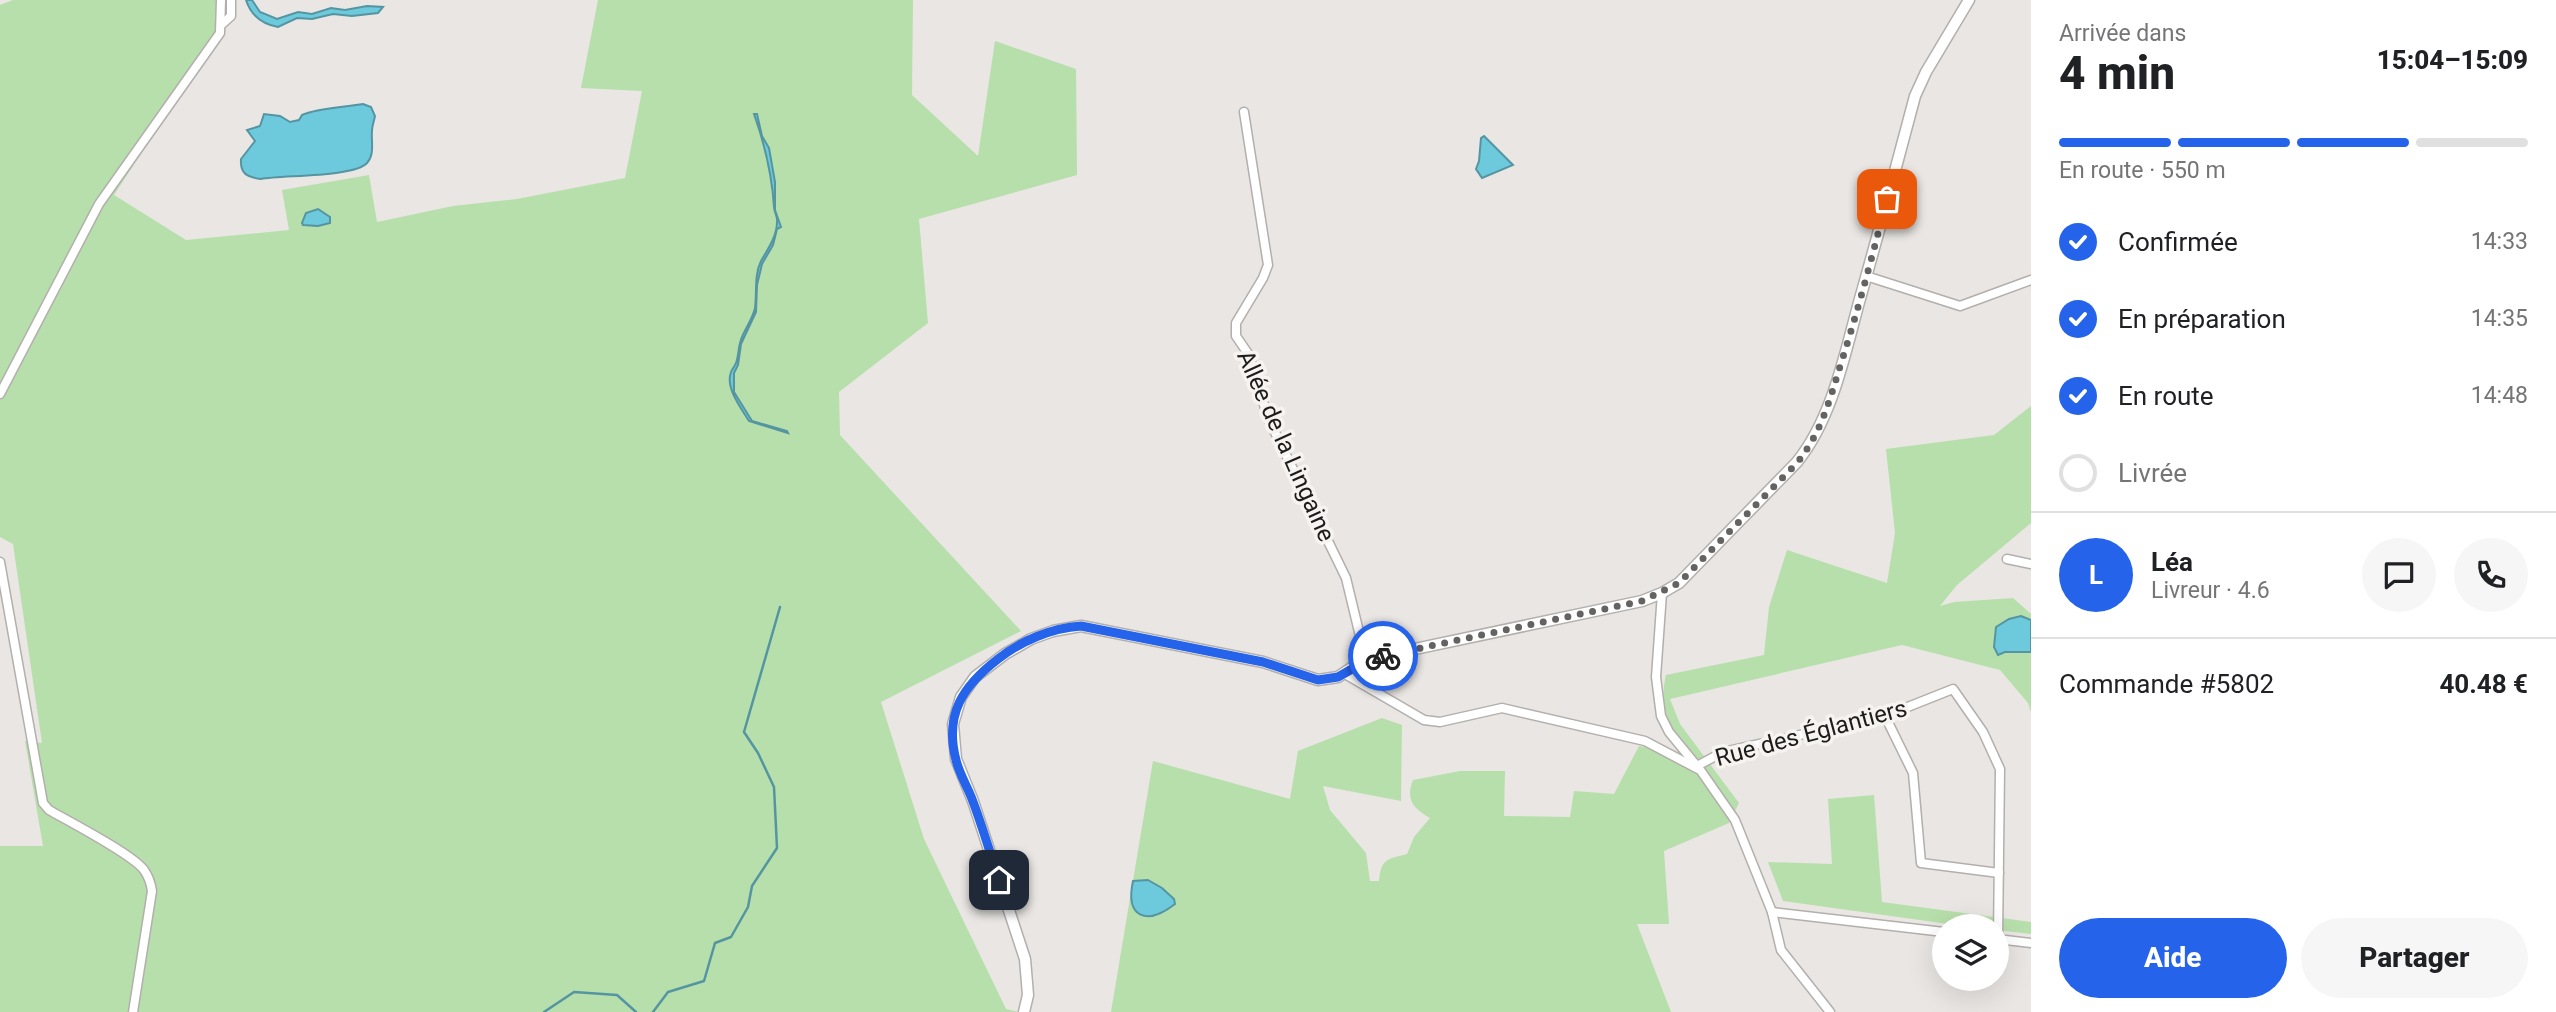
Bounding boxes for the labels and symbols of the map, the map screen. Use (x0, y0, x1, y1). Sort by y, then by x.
pin (1857, 169, 1917, 229)
street label: Allée de la Lingaine (1231, 346, 1341, 546)
courier (1348, 621, 1418, 691)
street label: Rue des Églantiers (1712, 694, 1910, 772)
pin (969, 850, 1029, 910)

